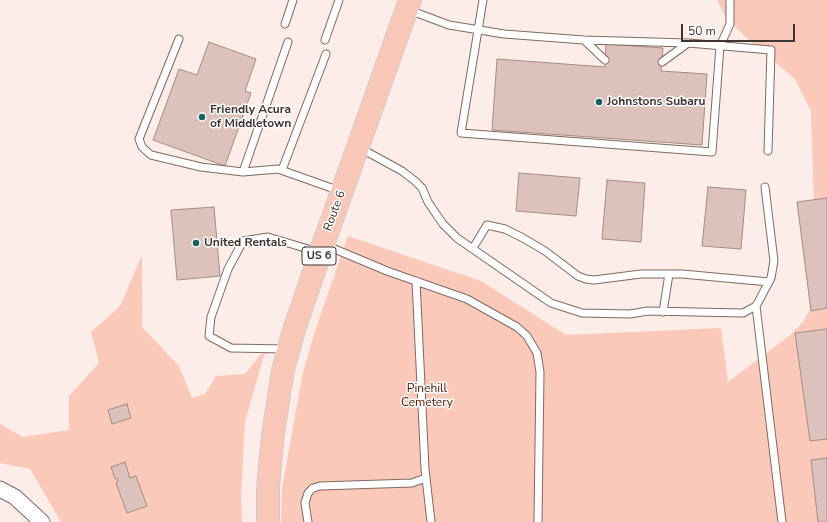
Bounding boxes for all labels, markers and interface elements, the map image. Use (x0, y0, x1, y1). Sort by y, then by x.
scale bar (683, 16, 797, 42)
text: 50 m (688, 23, 716, 39)
place label: Johnstons Subaru (607, 95, 706, 109)
marker: Johnstons Subaru (594, 97, 604, 107)
place label: Friendly Acura of Middletown (210, 103, 291, 131)
marker: Friendly Acura of Middletown (197, 112, 207, 122)
street label: Route 6 (321, 189, 349, 233)
place label: United Rentals (204, 236, 287, 250)
marker: United Rentals (191, 238, 201, 248)
road number: US 6 (302, 247, 336, 265)
park label: Pinehill Cemetery (401, 382, 453, 410)

